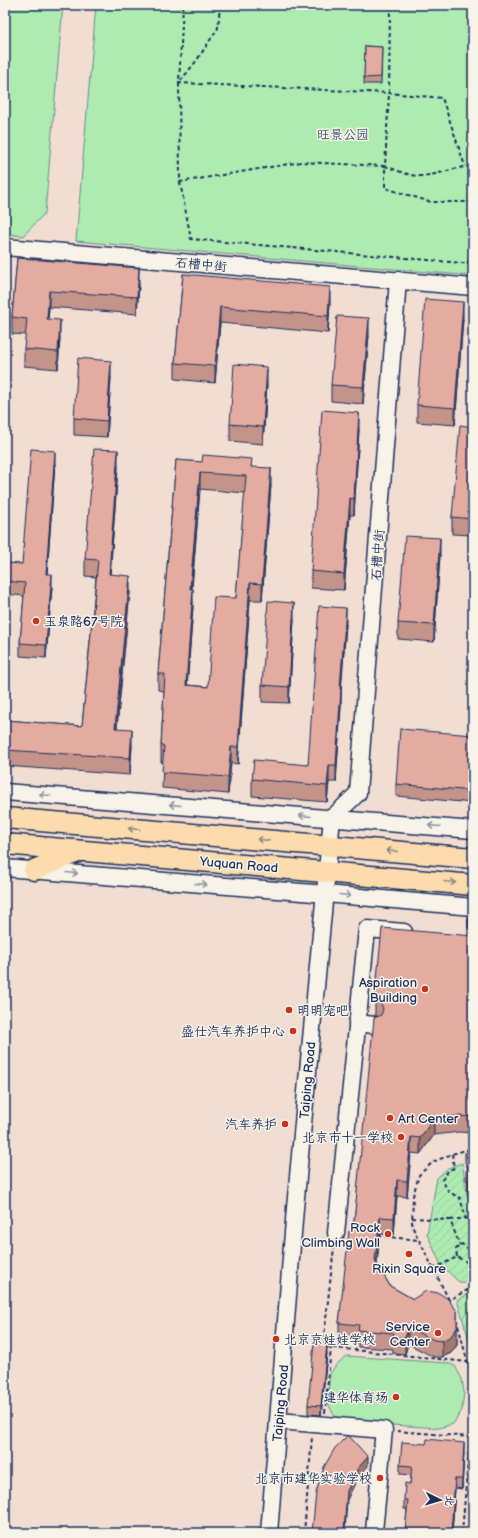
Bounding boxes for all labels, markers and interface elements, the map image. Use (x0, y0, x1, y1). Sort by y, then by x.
park label: 旺景公园 (317, 127, 369, 143)
street label: 石槽中街 (174, 255, 228, 275)
street label: 石槽中街 (368, 529, 388, 582)
place label: 玉泉路67号院 (44, 614, 123, 630)
marker: 玉泉路67号院 (31, 616, 41, 626)
one-way arrow (39, 791, 52, 799)
one-way arrow (169, 802, 182, 809)
one-way arrow (299, 812, 312, 819)
one-way arrow (428, 823, 441, 830)
one-way arrow (128, 825, 141, 832)
one-way arrow (257, 836, 270, 844)
one-way arrow (386, 848, 399, 855)
street label: Yuquan Road (198, 854, 279, 876)
one-way arrow (65, 870, 78, 877)
one-way arrow (443, 879, 456, 886)
one-way arrow (194, 880, 207, 887)
one-way arrow (338, 892, 351, 899)
place label: Aspiration Building (359, 975, 417, 1006)
marker: Aspiration Building (420, 984, 430, 994)
place label: 明明宠吧 (297, 1003, 349, 1019)
marker: 明明宠吧 (284, 1005, 294, 1015)
place label: 盛仕汽车养护中心 (181, 1024, 285, 1040)
marker: 盛仕汽车养护中心 (288, 1026, 298, 1036)
street label: Taiping Road (297, 1041, 319, 1119)
place label: Art Center (398, 1111, 459, 1127)
marker: Art Center (385, 1113, 395, 1123)
place label: 汽车养护 (225, 1117, 277, 1133)
marker: 汽车养护 (280, 1119, 290, 1129)
place label: 北京市十一学校 (302, 1130, 393, 1146)
marker: 北京市十一学校 (396, 1132, 406, 1142)
place label: Rock Climbing Wall (301, 1220, 381, 1251)
marker: Rock Climbing Wall (383, 1229, 393, 1239)
marker: Rixin Square (404, 1249, 414, 1259)
place label: Rixin Square (372, 1261, 446, 1277)
place label: Service Center (386, 1319, 430, 1350)
marker: Service Center (433, 1328, 443, 1338)
place label: 北京京娃娃学校 (284, 1332, 375, 1348)
marker: 北京京娃娃学校 (271, 1334, 281, 1344)
street label: Taiping Road (270, 1364, 292, 1442)
place label: 建华体育场 (323, 1390, 388, 1406)
marker: 建华体育场 (391, 1392, 401, 1402)
place label: 北京市建华实验学校 (255, 1471, 372, 1487)
marker: 北京市建华实验学校 (375, 1473, 385, 1483)
north arrow (420, 1480, 460, 1520)
text: 北 (443, 1495, 456, 1507)

